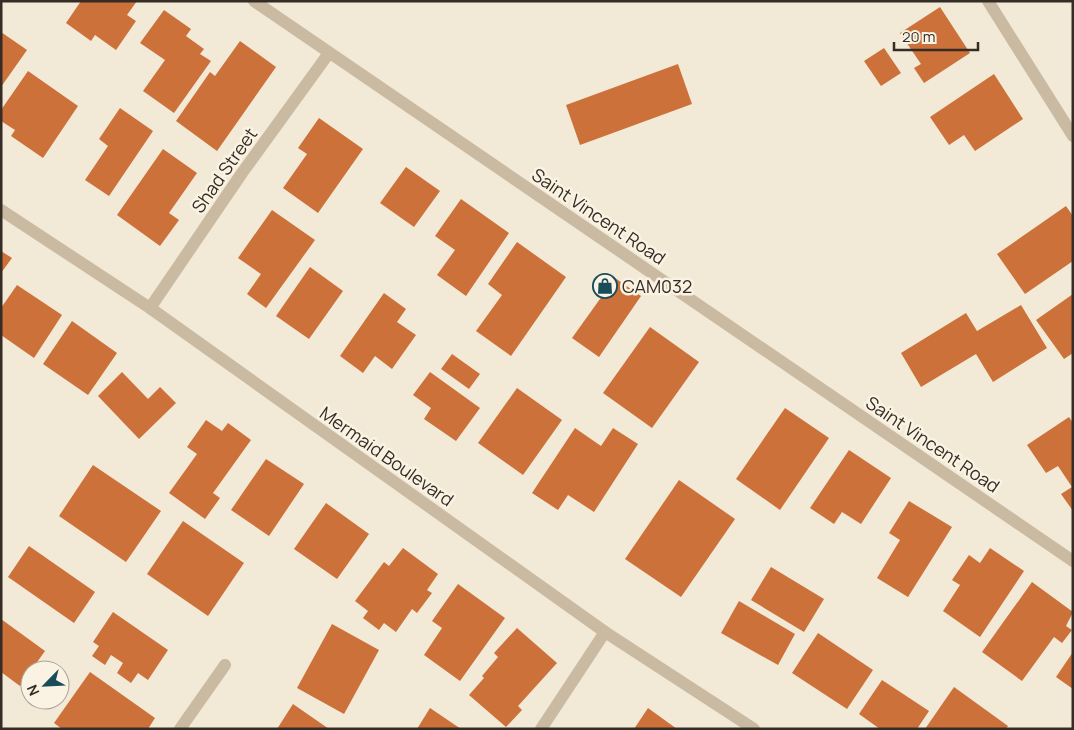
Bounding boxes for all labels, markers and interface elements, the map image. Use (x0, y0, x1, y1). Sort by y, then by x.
scale bar (894, 20, 978, 52)
text: 20 m (902, 26, 935, 47)
street label: Shad Street (186, 123, 262, 217)
street label: Saint Vincent Road (528, 162, 670, 270)
shop icon: CAM032 (592, 273, 618, 299)
place label: CAM032 (622, 274, 692, 298)
street label: Saint Vincent Road (862, 390, 1004, 498)
street label: Mermaid Boulevard (315, 401, 459, 511)
north arrow (20, 660, 70, 710)
text: N (22, 682, 43, 699)

